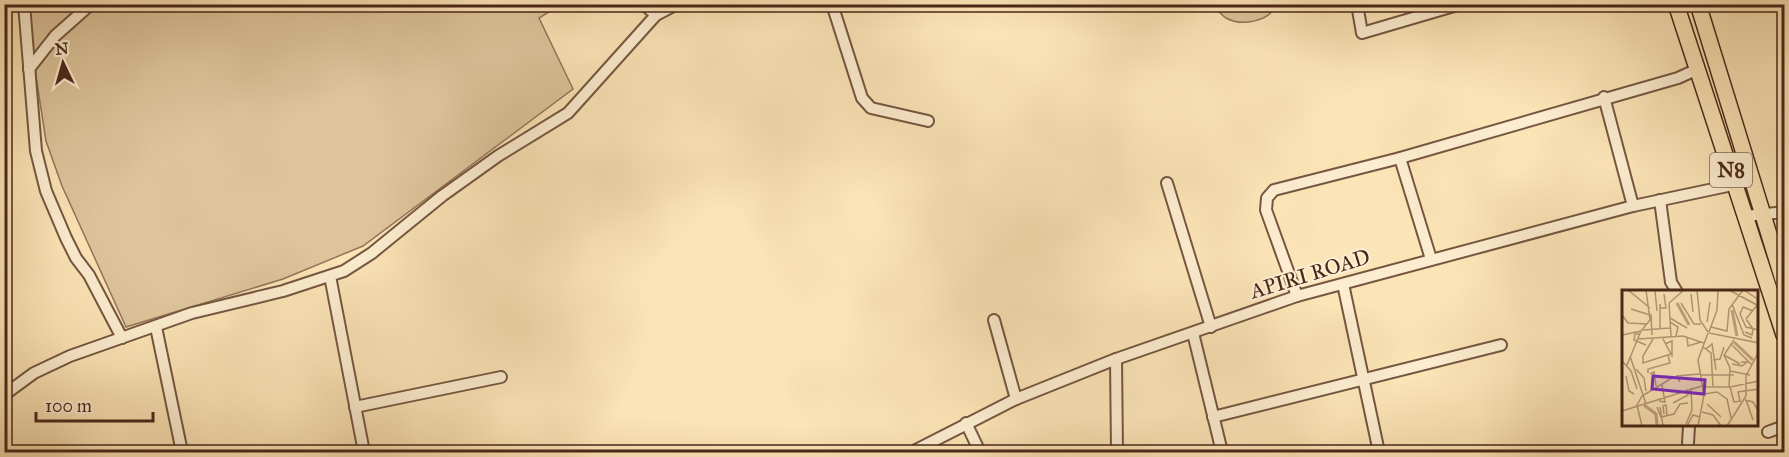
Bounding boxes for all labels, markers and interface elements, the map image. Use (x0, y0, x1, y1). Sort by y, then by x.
north arrow (33, 33, 93, 93)
text: N (54, 38, 70, 59)
road number: N8 (1710, 153, 1752, 187)
street label: APIRI ROAD (1246, 243, 1373, 305)
inset map (1622, 290, 1759, 427)
scale bar (36, 385, 153, 423)
text: 100 m (45, 395, 92, 417)

